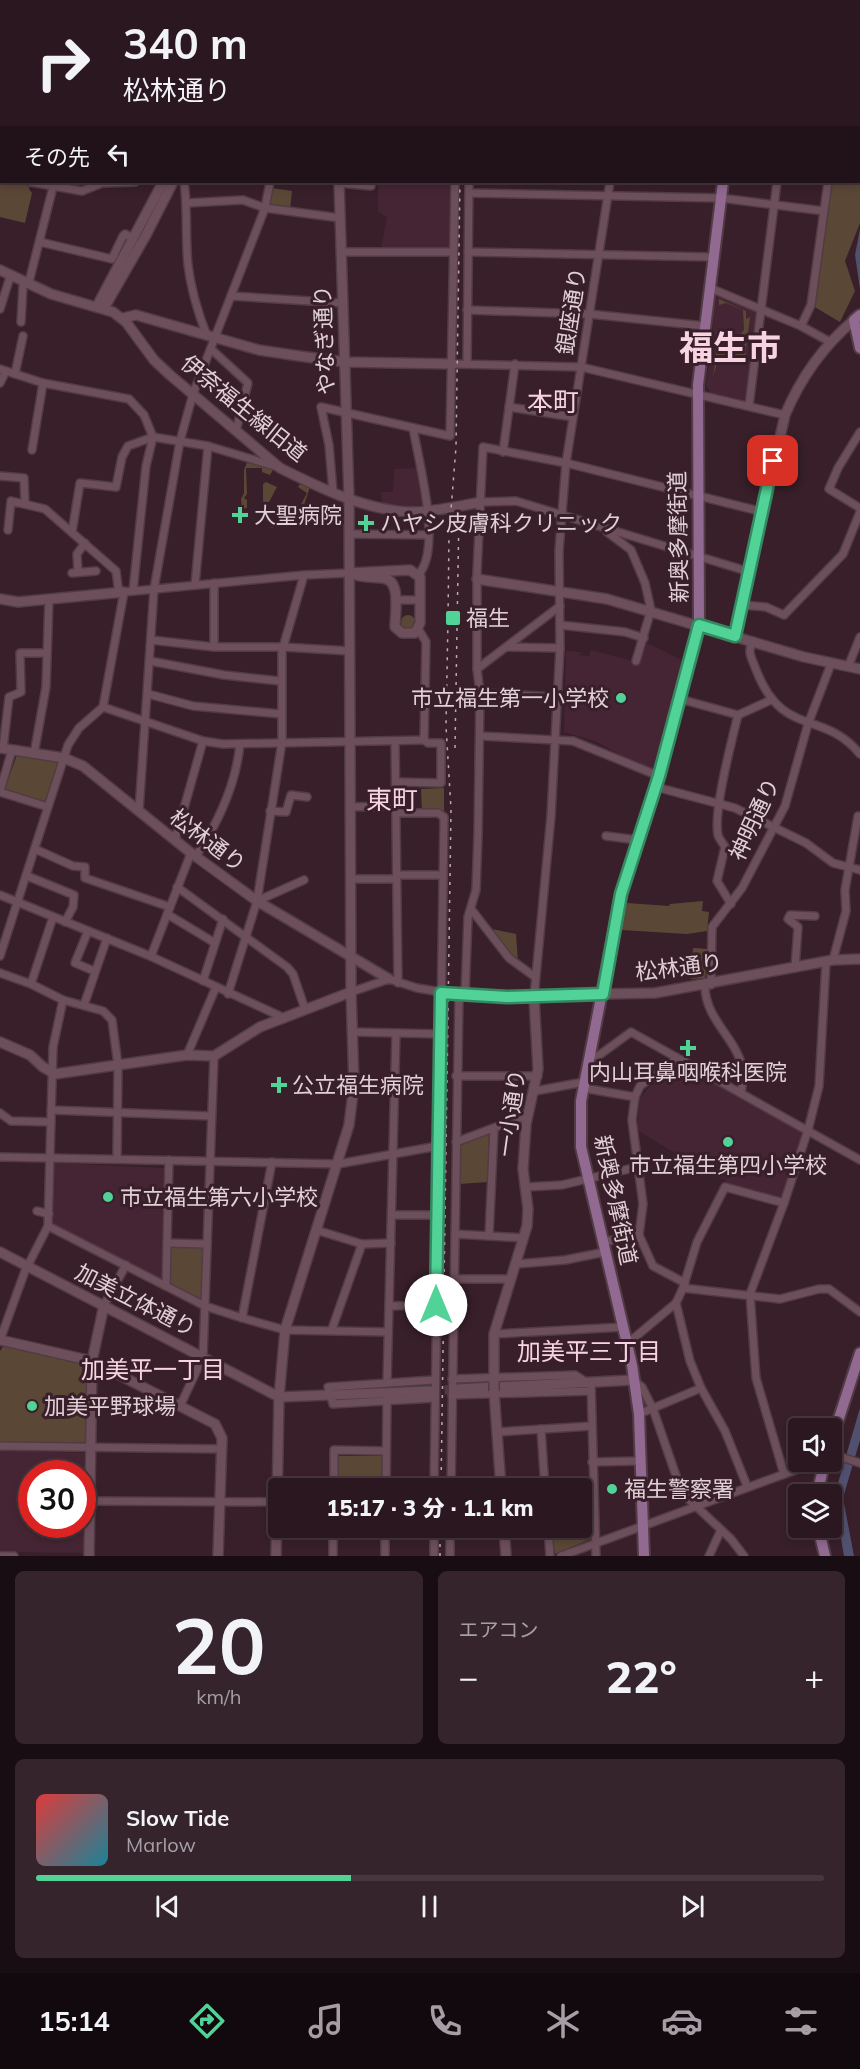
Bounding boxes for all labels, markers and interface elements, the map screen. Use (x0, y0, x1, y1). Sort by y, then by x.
text: 340 m (123, 17, 248, 70)
icon: right (24, 24, 102, 102)
text: 松林通り (123, 73, 231, 107)
icon: left (102, 138, 135, 171)
text: その先 (24, 143, 90, 171)
street label: 銀座通り (550, 265, 592, 357)
street label: やなぎ通り (308, 285, 340, 395)
district label: 福生市 (679, 326, 781, 369)
street label: 伊奈福生線旧道 (175, 349, 313, 467)
district label: 本町 (527, 385, 579, 418)
pin (747, 435, 798, 486)
icon: arrive (756, 444, 789, 477)
street label: 新奥多摩街道 (663, 471, 693, 603)
place label: 大聖病院 (254, 501, 342, 529)
marker: 大聖病院 (231, 506, 249, 524)
place label: ハヤシ皮膚科クリニック (380, 509, 622, 537)
marker: ハヤシ皮膚科クリニック (357, 514, 375, 532)
place label: 福生 (466, 604, 510, 632)
marker: 福生 (444, 609, 462, 627)
place label: 市立福生第一小学校 (411, 684, 609, 712)
marker: 市立福生第一小学校 (614, 691, 628, 705)
street label: 神明通り (723, 773, 785, 865)
district label: 東町 (366, 783, 418, 816)
street label: 松林通り (164, 802, 252, 878)
street label: 松林通り (634, 948, 724, 986)
marker: 内山耳鼻咽喉科医院 (679, 1039, 697, 1057)
place label: 内山耳鼻咽喉科医院 (589, 1058, 787, 1086)
street label: 一小通り (491, 1067, 531, 1159)
place label: 公立福生病院 (292, 1071, 424, 1099)
marker: 公立福生病院 (270, 1076, 288, 1094)
street label: 新奥多摩街道 (589, 1133, 643, 1267)
marker: 市立福生第四小学校 (721, 1135, 735, 1149)
place label: 市立福生第四小学校 (629, 1151, 827, 1179)
place label: 市立福生第六小学校 (120, 1183, 318, 1211)
marker: 市立福生第六小学校 (101, 1190, 115, 1204)
street label: 加美立体通り (71, 1258, 201, 1342)
position arrow (404, 1273, 468, 1337)
district label: 加美平三丁目 (517, 1336, 661, 1366)
district label: 加美平一丁目 (81, 1354, 225, 1384)
place label: 加美平野球場 (44, 1392, 176, 1420)
marker: 加美平野球場 (25, 1399, 39, 1413)
map controls (788, 1418, 842, 1538)
button: sound (788, 1418, 842, 1472)
speed limit sign: 30 (18, 1460, 96, 1538)
place label: 福生警察署 (624, 1475, 734, 1503)
marker: 福生警察署 (605, 1482, 619, 1496)
button: layers (788, 1484, 842, 1538)
text: 15:17 · 3 分 · 1.1 km (326, 1494, 534, 1522)
text: 20 (172, 1596, 266, 1694)
text: エアコン (459, 1617, 539, 1642)
text: 22° (606, 1648, 677, 1704)
text: − (459, 1656, 478, 1697)
text: + (804, 1656, 824, 1697)
text: km/h (196, 1684, 241, 1709)
text: Slow Tide (126, 1804, 229, 1832)
text: Marlow (126, 1832, 196, 1857)
icon: previous (151, 1890, 184, 1923)
icon: pause (413, 1890, 446, 1923)
icon: next (676, 1890, 709, 1923)
icon: directions (186, 2000, 228, 2042)
icon: music (305, 2000, 347, 2042)
icon: phone (424, 2000, 466, 2042)
icon: climate (542, 2000, 584, 2042)
icon: car (661, 2000, 703, 2042)
icon: filters (780, 2000, 822, 2042)
text: 15:14 (38, 2004, 110, 2038)

